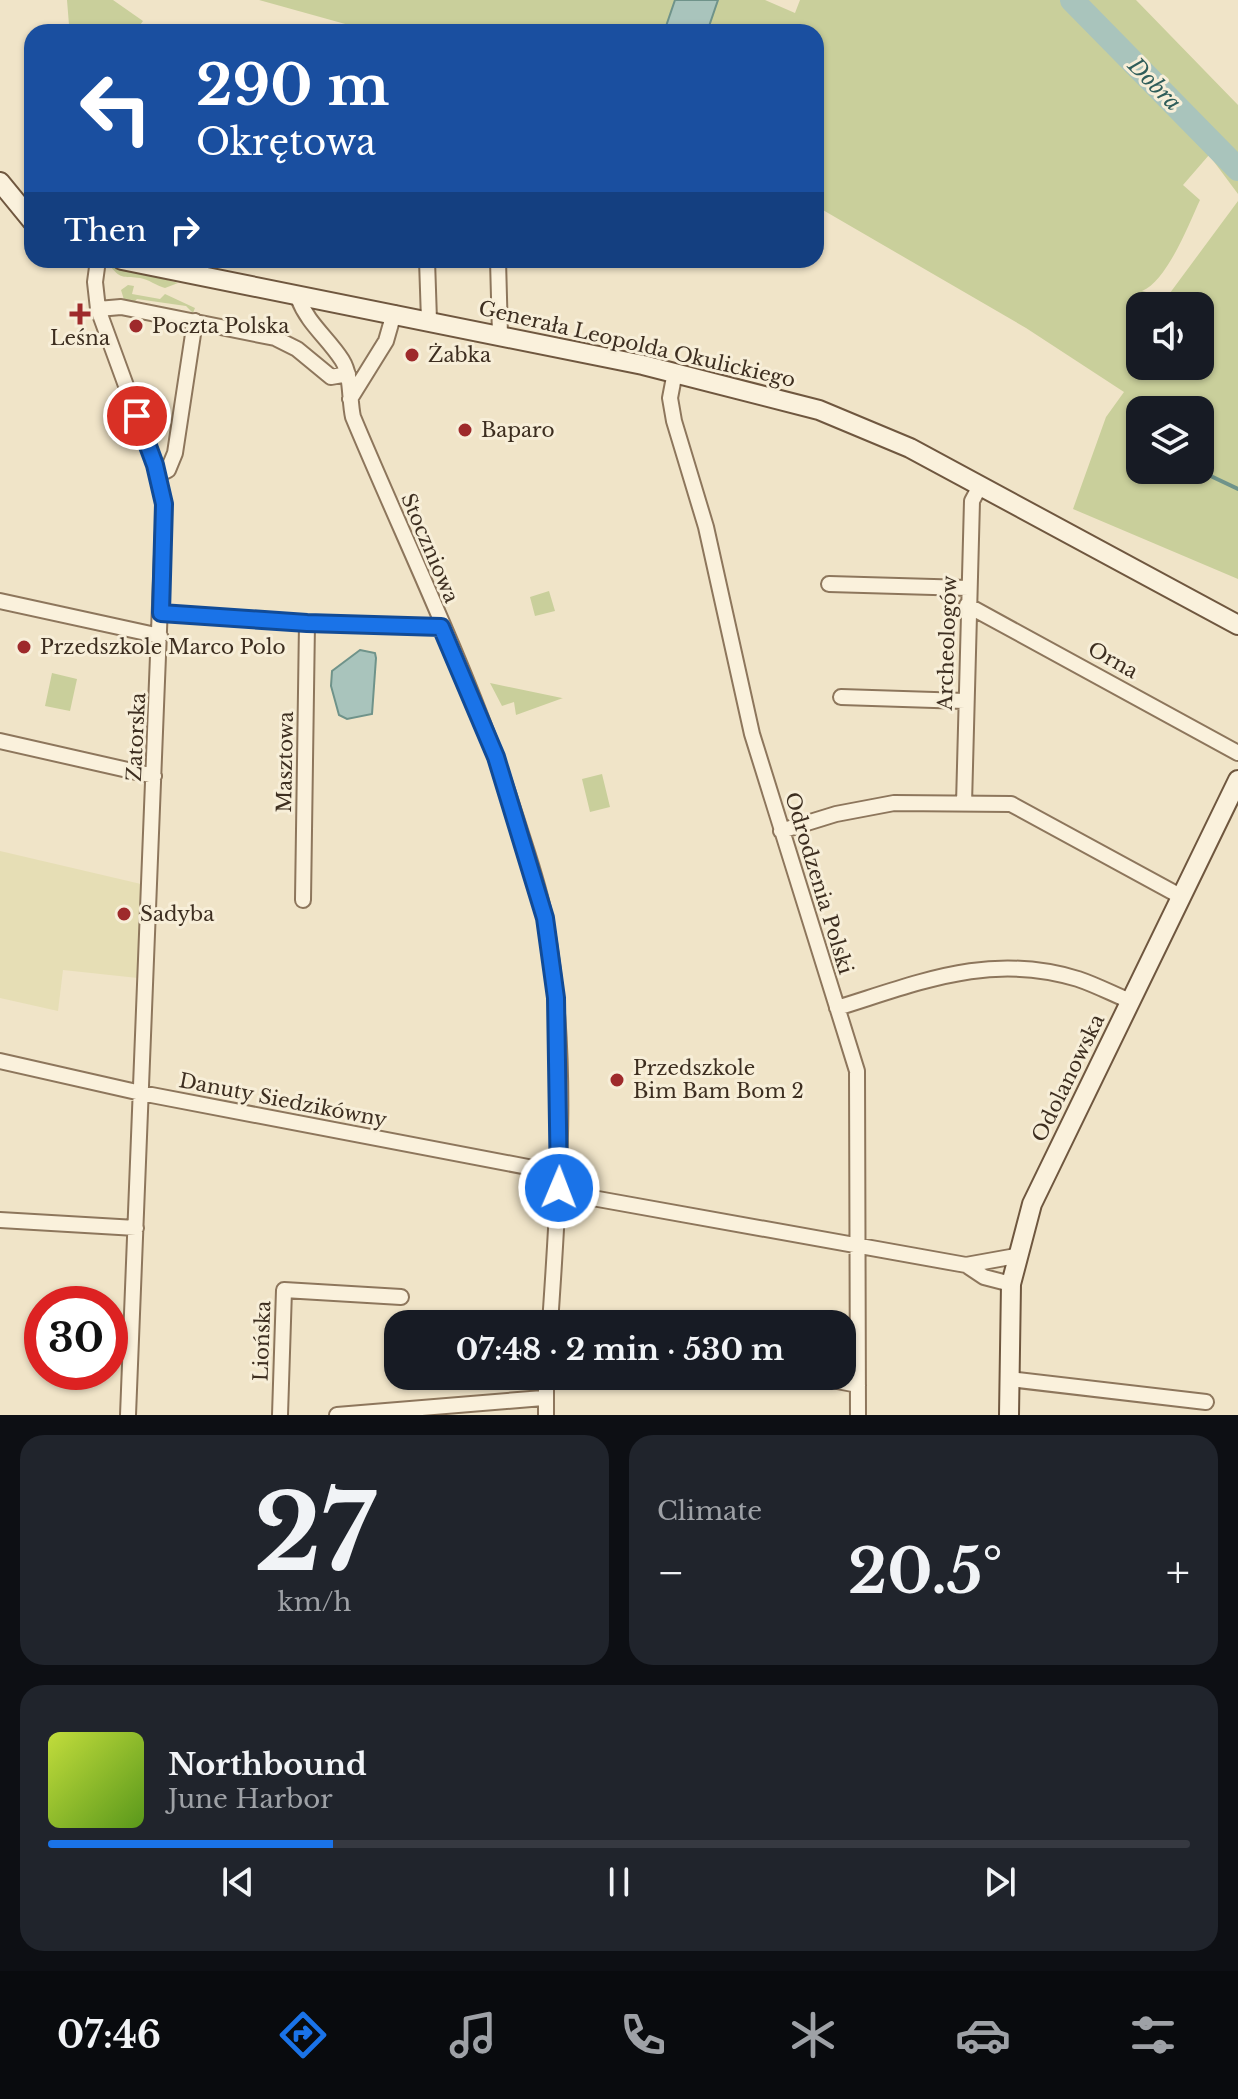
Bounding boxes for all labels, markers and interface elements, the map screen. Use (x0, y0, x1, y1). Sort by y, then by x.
text: 290 m (196, 51, 389, 120)
water label: Dobra (1122, 52, 1187, 116)
icon: left (64, 56, 168, 160)
text: Okrętowa (196, 120, 376, 165)
icon: right (163, 208, 207, 252)
text: Then (64, 212, 147, 249)
map controls (1126, 292, 1214, 484)
button: sound (1126, 292, 1214, 380)
street label: Generała Leopolda Okulickiego (476, 296, 798, 392)
marker: Leśna (71, 305, 89, 323)
place label: Poczta Polska (152, 314, 290, 338)
marker: Poczta Polska (127, 317, 145, 335)
place label: Leśna (50, 326, 111, 350)
place label: Żabka (428, 342, 492, 367)
marker: Żabka (403, 346, 421, 364)
pin (103, 382, 171, 450)
icon: arrive (115, 394, 159, 438)
button: layers (1126, 396, 1214, 484)
place label: Baparo (481, 418, 554, 442)
marker: Baparo (456, 421, 474, 439)
street label: Stoczniowa (396, 490, 464, 607)
street label: Archeologów (933, 575, 961, 712)
place label: Przedszkole Marco Polo (40, 635, 286, 659)
street label: Orna (1084, 637, 1143, 684)
marker: Przedszkole Marco Polo (15, 638, 33, 656)
street label: Zatorska (122, 691, 150, 782)
street label: Masztowa (272, 710, 298, 813)
street label: Odrodzenia Polski (780, 789, 858, 977)
place label: Sadyba (140, 902, 215, 926)
marker: Sadyba (115, 905, 133, 923)
street label: Odolanowska (1027, 1010, 1110, 1146)
place label: Przedszkole Bim Bam Bom 2 (633, 1056, 804, 1103)
street label: Danuty Siedzikówny (177, 1068, 389, 1132)
marker: Przedszkole Bim Bam Bom 2 (608, 1071, 626, 1089)
position arrow (517, 1146, 601, 1230)
speed limit sign: 30 (24, 1286, 128, 1390)
street label: Liońska (249, 1299, 275, 1382)
text: 07:48 · 2 min · 530 m (456, 1331, 784, 1368)
text: 27 (254, 1469, 375, 1598)
text: Climate (657, 1495, 762, 1527)
text: 20.5° (848, 1535, 1003, 1609)
text: − (657, 1545, 685, 1600)
text: + (1166, 1545, 1190, 1600)
text: km/h (278, 1586, 351, 1618)
text: Northbound (168, 1746, 367, 1783)
text: June Harbor (168, 1783, 333, 1815)
icon: previous (216, 1860, 260, 1904)
icon: pause (597, 1860, 641, 1904)
icon: next (978, 1860, 1022, 1904)
icon: directions (275, 2007, 331, 2063)
icon: music (445, 2007, 501, 2063)
icon: phone (615, 2007, 671, 2063)
icon: climate (785, 2007, 841, 2063)
icon: car (955, 2007, 1011, 2063)
icon: filters (1125, 2007, 1181, 2063)
text: 07:46 (57, 2013, 161, 2058)

